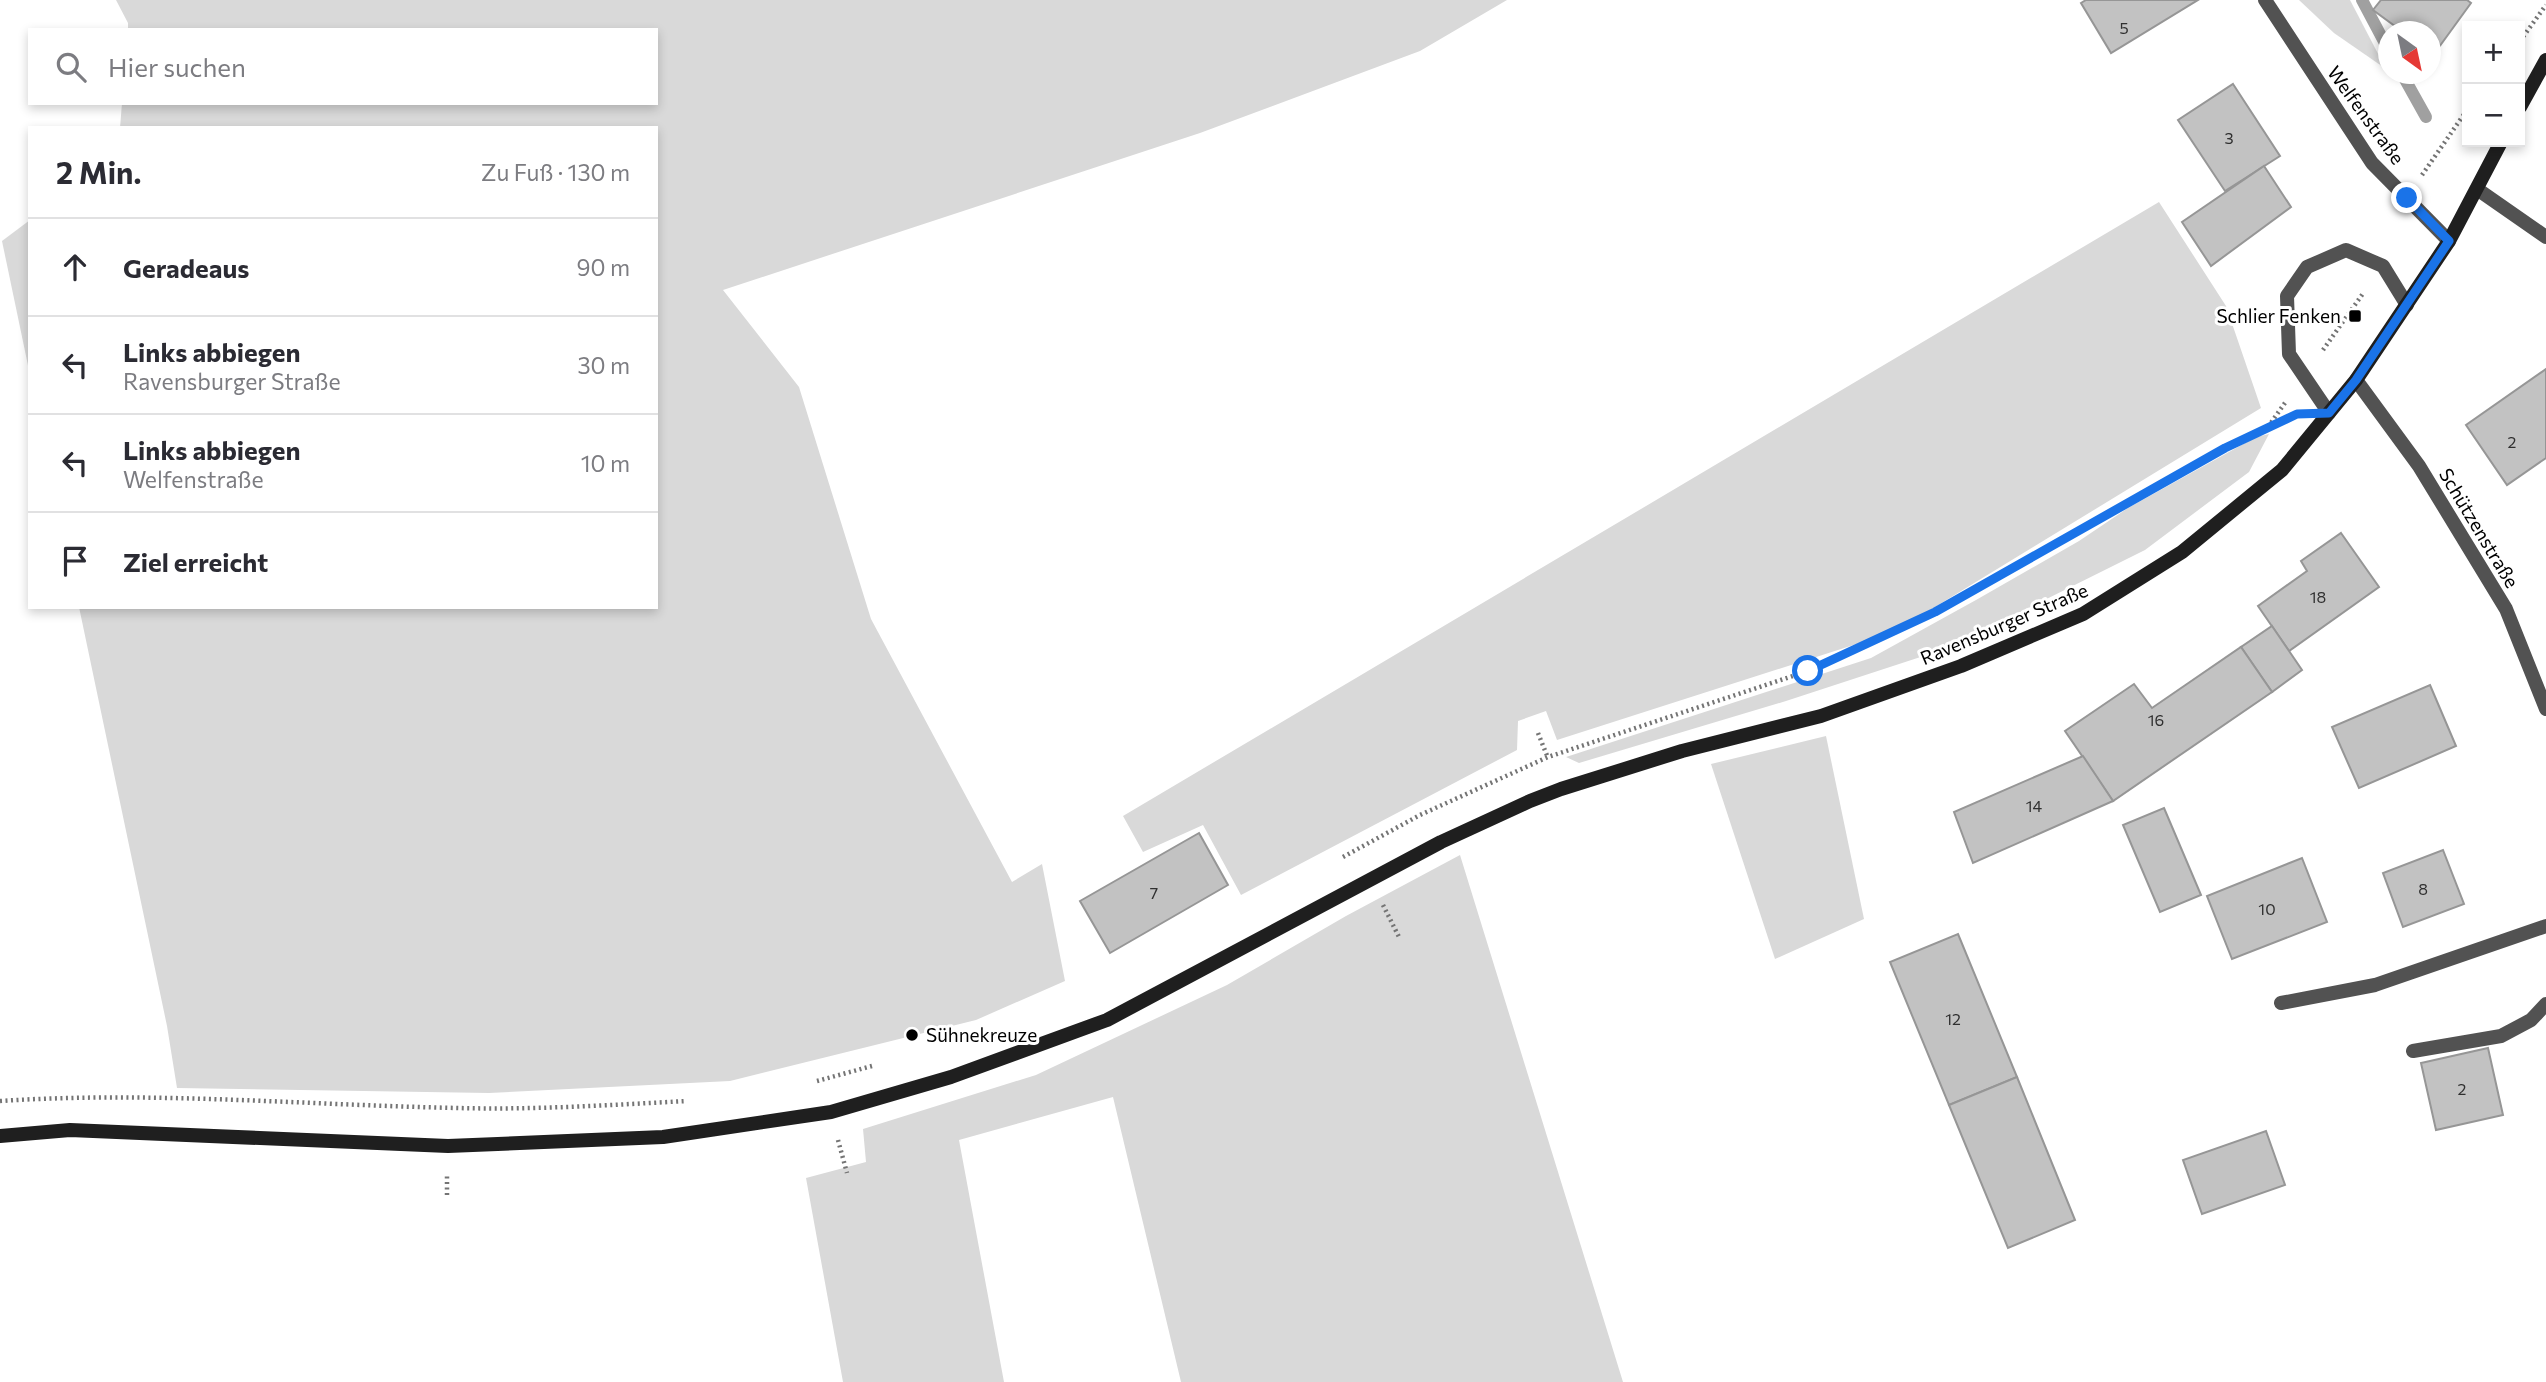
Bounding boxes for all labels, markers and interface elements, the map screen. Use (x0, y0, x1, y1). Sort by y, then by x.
house number: 5 (2119, 18, 2129, 37)
north arrow (2378, 21, 2441, 84)
map controls (2462, 21, 2525, 147)
button: + (2462, 21, 2525, 84)
search box (28, 28, 658, 105)
icon: search (52, 48, 90, 86)
text: Hier suchen (108, 51, 246, 82)
street label: Welfenstraße (2323, 61, 2410, 168)
button: − (2462, 84, 2525, 147)
house number: 3 (2224, 128, 2234, 147)
text: 2 Min. (56, 153, 141, 190)
text: Zu Fuß · 130 m (481, 158, 630, 186)
route end (2391, 182, 2422, 213)
icon: ahead (56, 248, 94, 286)
text: Geradeaus (123, 252, 249, 283)
text: 90 m (577, 253, 630, 281)
place label: Schlier Fenken (2216, 304, 2341, 327)
marker: Schlier Fenken (2347, 308, 2363, 324)
text: Links abbiegen (123, 336, 301, 367)
icon: left (56, 346, 94, 384)
text: 30 m (577, 351, 630, 379)
text: Ravensburger Straße (123, 367, 341, 395)
house number: 2 (2508, 432, 2517, 451)
text: Links abbiegen (123, 434, 301, 465)
icon: left (56, 444, 94, 482)
text: 10 m (581, 449, 630, 477)
street label: Schützenstraße (2435, 464, 2524, 592)
text: Welfenstraße (123, 465, 264, 493)
icon: arrive (56, 542, 94, 580)
text: Ziel erreicht (123, 546, 268, 577)
street label: Ravensburger Straße (1917, 578, 2091, 669)
house number: 18 (2310, 587, 2326, 606)
route start (1792, 655, 1823, 686)
house number: 16 (2148, 710, 2164, 729)
house number: 14 (2026, 796, 2043, 815)
house number: 8 (2418, 879, 2428, 898)
house number: 7 (1150, 883, 1158, 902)
house number: 10 (2258, 899, 2276, 918)
house number: 12 (1945, 1009, 1961, 1028)
place label: Sühnekreuze (926, 1023, 1037, 1046)
marker: Sühnekreuze (904, 1027, 920, 1043)
house number: 2 (2458, 1079, 2467, 1098)

